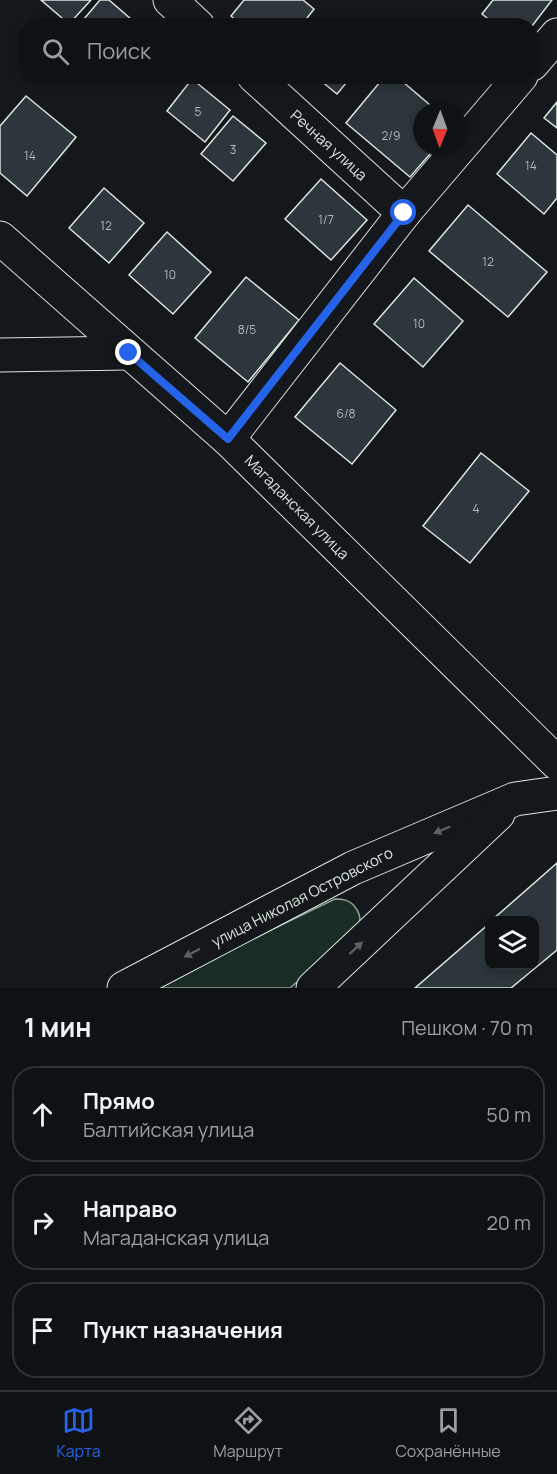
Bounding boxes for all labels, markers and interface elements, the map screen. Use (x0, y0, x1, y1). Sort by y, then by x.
search box (18, 18, 539, 84)
icon: search (39, 35, 72, 68)
text: Поиск (87, 36, 151, 66)
north arrow (413, 102, 467, 156)
house number: 5 (195, 103, 202, 120)
street label: Речная улица (286, 105, 372, 185)
house number: 2/9 (382, 127, 400, 144)
house number: 3 (230, 141, 236, 158)
house number: 14 (24, 147, 36, 164)
house number: 14 (525, 157, 537, 174)
route start (390, 199, 416, 225)
house number: 1/7 (318, 211, 334, 228)
house number: 12 (100, 217, 112, 234)
house number: 12 (482, 253, 494, 270)
house number: 10 (164, 266, 176, 283)
house number: 10 (413, 315, 425, 332)
house number: 8/5 (238, 321, 256, 338)
route end (115, 339, 141, 365)
house number: 6/8 (336, 405, 356, 422)
street label: Магаданская улица (240, 450, 354, 564)
house number: 4 (472, 500, 480, 517)
one-way arrow (433, 826, 451, 835)
street label: улица Николая Островского (208, 842, 396, 952)
map controls (485, 916, 539, 970)
button: layers (485, 916, 539, 970)
one-way arrow (348, 942, 363, 955)
one-way arrow (183, 948, 200, 958)
text: 1 мин (24, 1009, 91, 1045)
text: Пешком · 70 m (401, 1014, 533, 1041)
text: Прямо (83, 1086, 155, 1116)
icon: ahead (26, 1098, 59, 1131)
text: 50 m (486, 1101, 531, 1128)
text: Балтийская улица (83, 1116, 254, 1143)
text: Направо (83, 1194, 177, 1224)
icon: right (26, 1206, 59, 1239)
text: 20 m (486, 1209, 531, 1236)
text: Магаданская улица (83, 1224, 269, 1251)
icon: arrive (26, 1314, 59, 1347)
text: Пункт назначения (83, 1315, 283, 1345)
tab: Карта (56, 1404, 101, 1462)
tab: Маршрут (213, 1404, 283, 1462)
tab: Сохранённые (395, 1404, 501, 1462)

